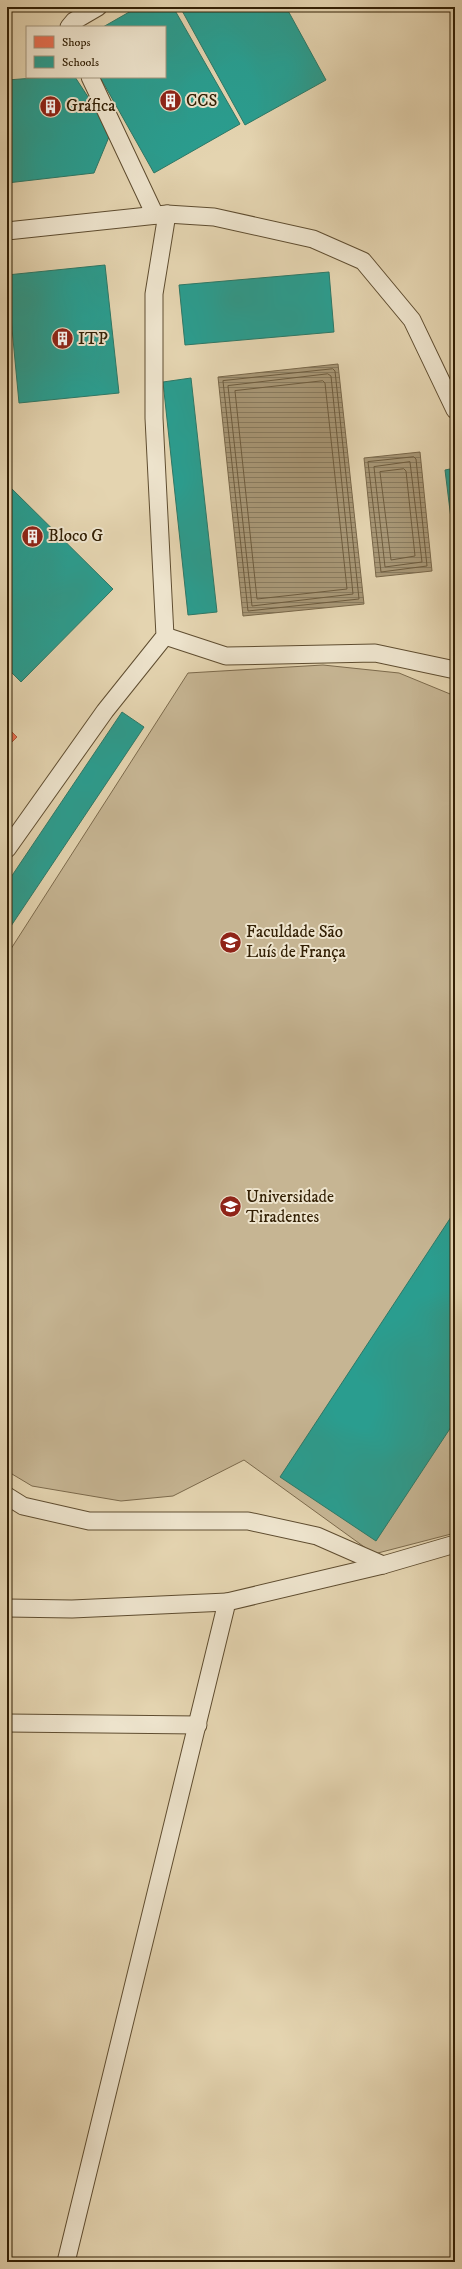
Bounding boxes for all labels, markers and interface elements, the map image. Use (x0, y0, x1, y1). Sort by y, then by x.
legend (26, 26, 166, 78)
text: Shops (62, 35, 90, 50)
text: Schools (62, 55, 99, 70)
building icon: CCS (157, 88, 183, 114)
place label: CCS (186, 90, 218, 112)
building icon: Gráfica (38, 93, 64, 119)
place label: Gráfica (66, 95, 116, 117)
building icon: ITP (50, 326, 76, 352)
place label: ITP (78, 328, 108, 350)
building icon: Bloco G (20, 523, 46, 549)
place label: Bloco G (48, 525, 103, 547)
place label: Faculdade São Luís de França (246, 921, 347, 963)
school or university icon: Faculdade São Luís de França (218, 929, 244, 955)
place label: Universidade Tiradentes (246, 1186, 334, 1228)
school or university icon: Universidade Tiradentes (218, 1194, 244, 1220)

